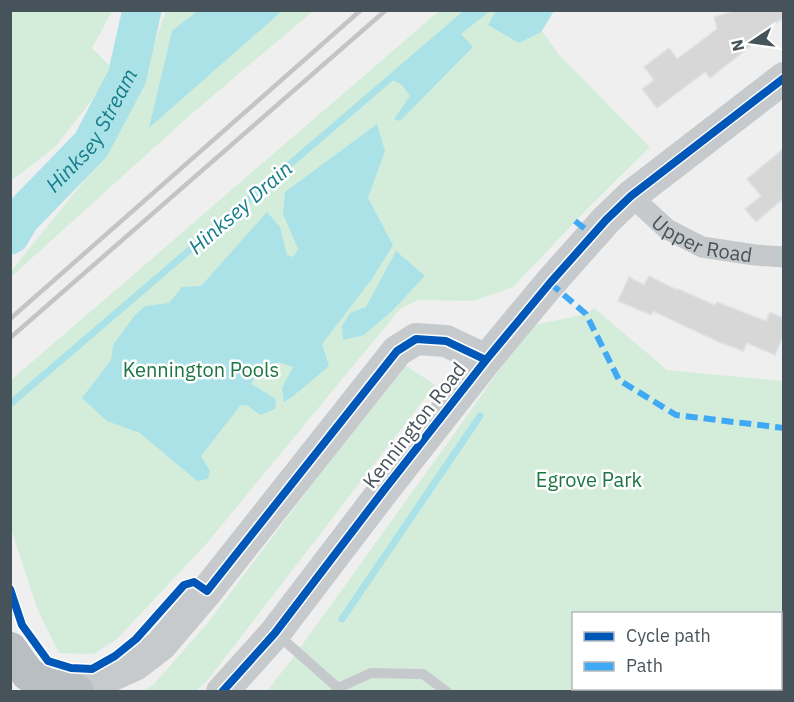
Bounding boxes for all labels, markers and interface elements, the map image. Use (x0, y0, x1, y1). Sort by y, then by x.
north arrow (722, 12, 782, 72)
text: N (726, 37, 748, 53)
water label: Hinksey Stream (39, 63, 143, 198)
water label: Hinksey Drain (182, 154, 298, 260)
street label: Upper Road (646, 208, 754, 268)
park label: Kennington Pools (123, 356, 279, 383)
street label: Kennington Road (356, 356, 472, 494)
park label: Egrove Park (536, 466, 643, 493)
legend (572, 612, 782, 690)
text: Cycle path (626, 624, 711, 647)
text: Path (626, 654, 663, 677)

